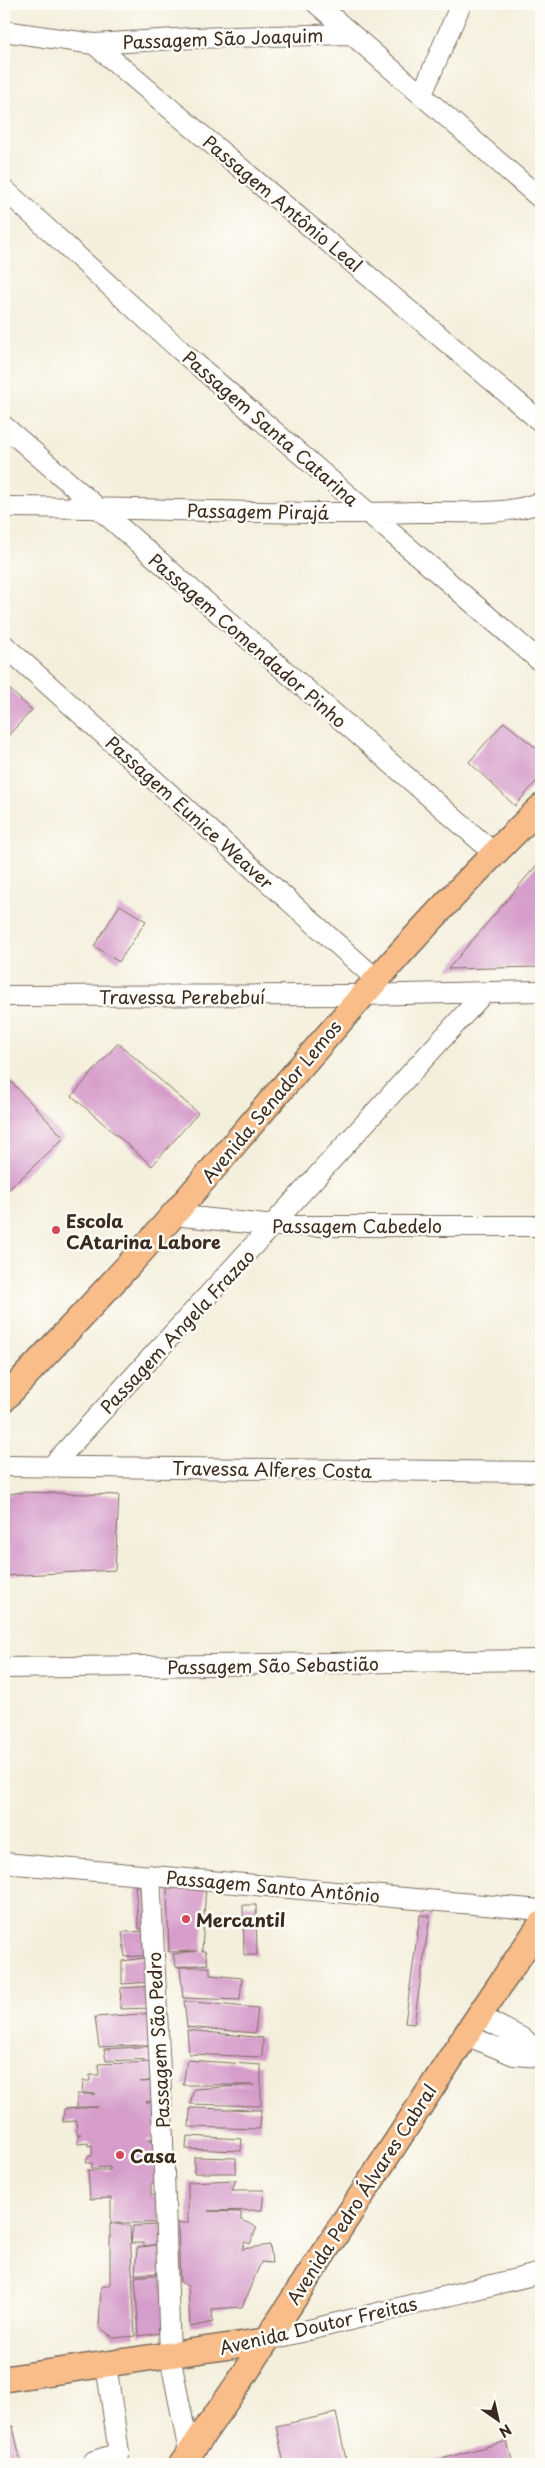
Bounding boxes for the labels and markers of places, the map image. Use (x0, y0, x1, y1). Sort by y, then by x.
place label: Escola CAtarina Labore (66, 1207, 221, 1255)
marker: Escola CAtarina Labore (50, 1224, 62, 1236)
place label: Mercantil (196, 1906, 285, 1933)
marker: Mercantil (180, 1913, 192, 1925)
place label: Casa (130, 2142, 177, 2169)
marker: Casa (114, 2149, 126, 2161)

